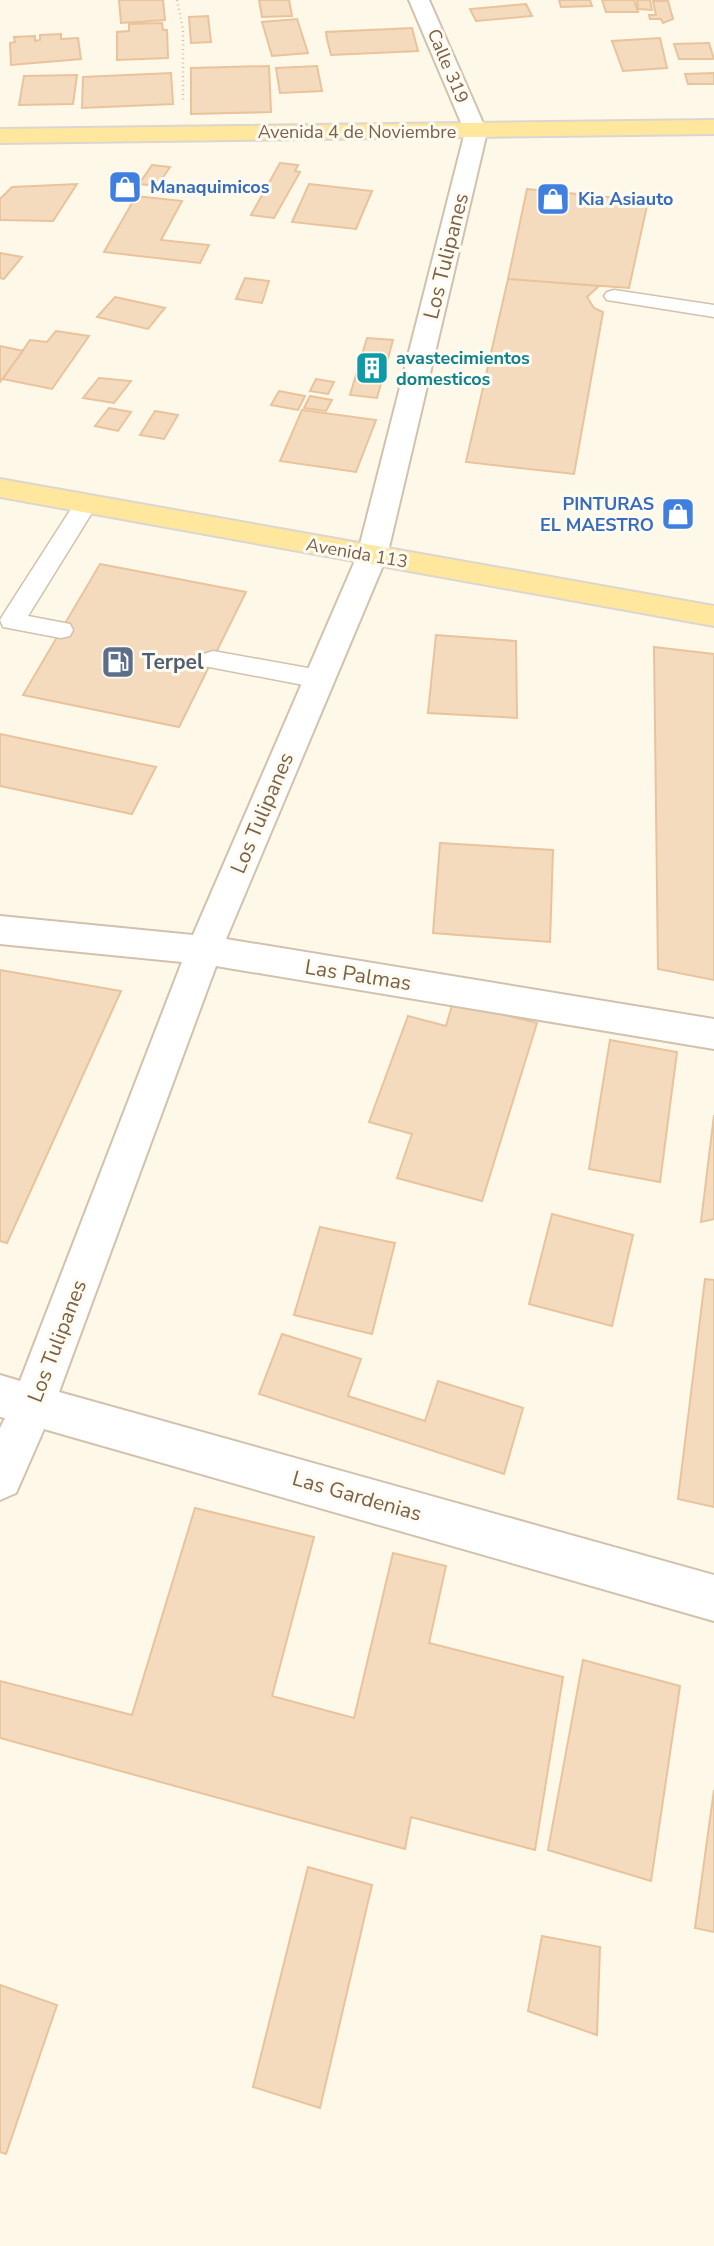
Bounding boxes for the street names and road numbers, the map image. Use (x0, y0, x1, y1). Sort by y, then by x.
street label: Calle 319 (422, 25, 474, 107)
street label: Avenida 4 de Noviembre (258, 120, 456, 144)
street label: Los Tulipanes (417, 190, 475, 322)
street label: Avenida 113 (304, 532, 410, 574)
street label: Los Tulipanes (224, 748, 300, 878)
street label: Las Palmas (303, 953, 413, 997)
street label: Los Tulipanes (21, 1276, 93, 1406)
street label: Las Gardenias (289, 1464, 425, 1528)

